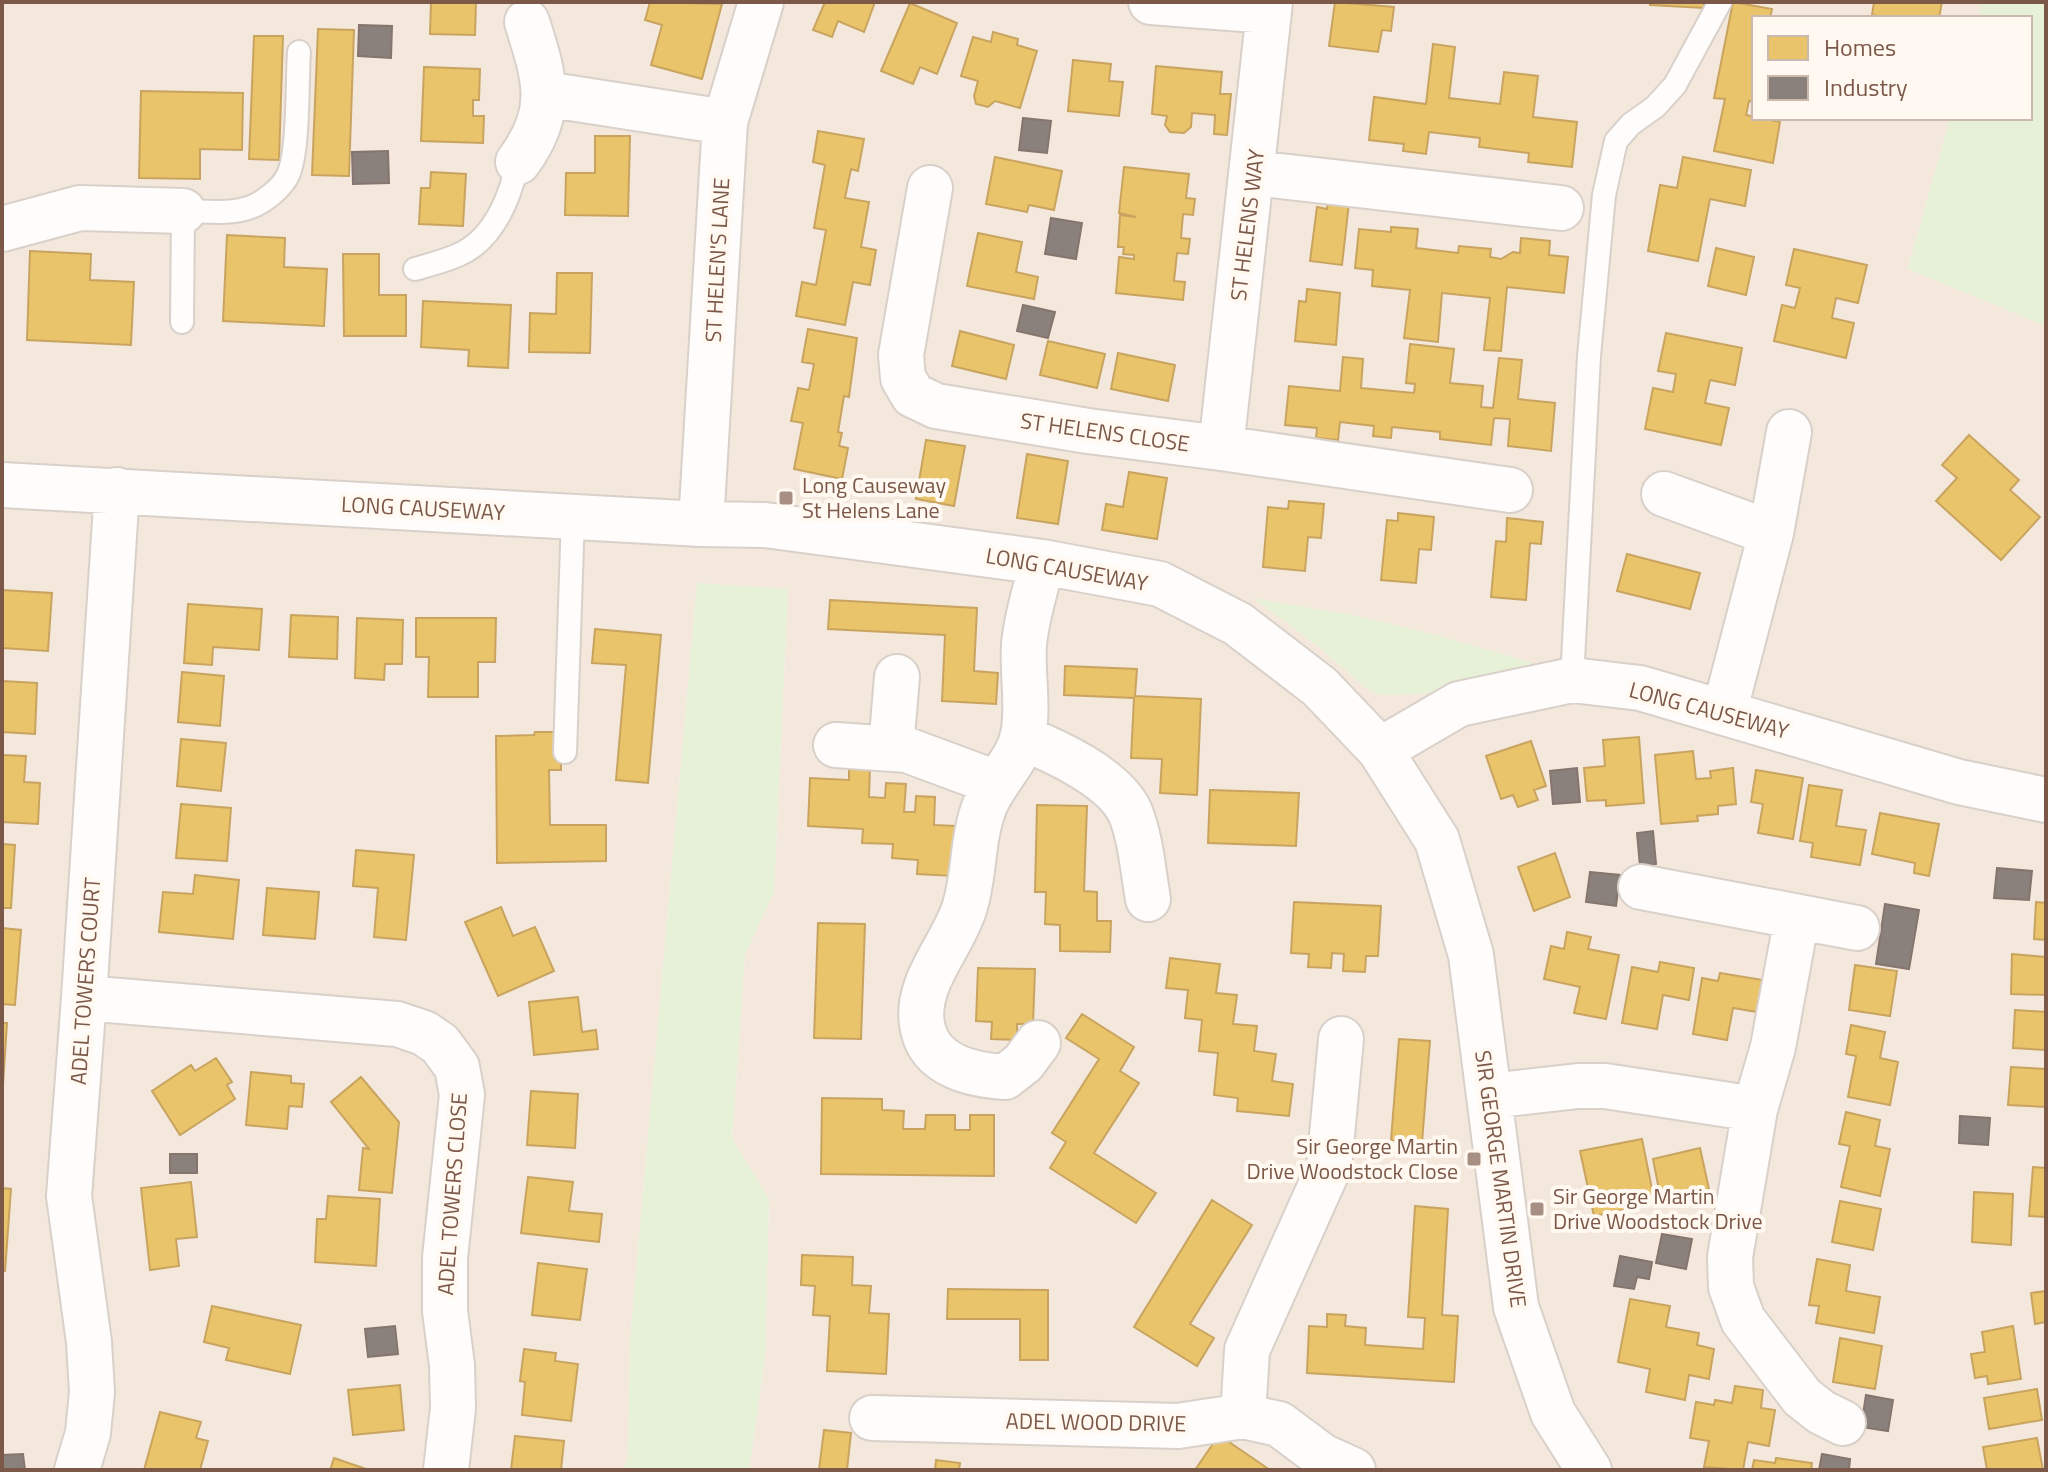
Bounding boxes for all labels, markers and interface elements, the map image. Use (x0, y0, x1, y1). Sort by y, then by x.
legend (1752, 16, 2032, 120)
text: Homes (1824, 29, 1896, 65)
text: Industry (1824, 69, 1908, 105)
street label: ST HELENS WAY (1221, 147, 1273, 303)
street label: ST HELEN'S LANE (696, 177, 738, 343)
street label: ST HELENS CLOSE (1018, 403, 1192, 461)
place label: Long Causeway St Helens Lane (802, 468, 946, 527)
street label: LONG CAUSEWAY (340, 487, 506, 529)
marker: Long Causeway St Helens Lane (777, 489, 795, 507)
street label: LONG CAUSEWAY (983, 538, 1151, 600)
street label: LONG CAUSEWAY (1625, 672, 1793, 748)
street label: ADEL TOWERS COURT (61, 876, 109, 1086)
street label: SIR GEORGE MARTIN DRIVE (1466, 1048, 1536, 1310)
street label: ADEL TOWERS CLOSE (428, 1092, 476, 1296)
place label: Sir George Martin Drive Woodstock Close (1247, 1129, 1458, 1188)
marker: Sir George Martin Drive Woodstock Close (1465, 1150, 1483, 1168)
place label: Sir George Martin Drive Woodstock Drive (1553, 1179, 1763, 1238)
marker: Sir George Martin Drive Woodstock Drive (1528, 1200, 1546, 1218)
street label: ADEL WOOD DRIVE (1005, 1403, 1187, 1441)

